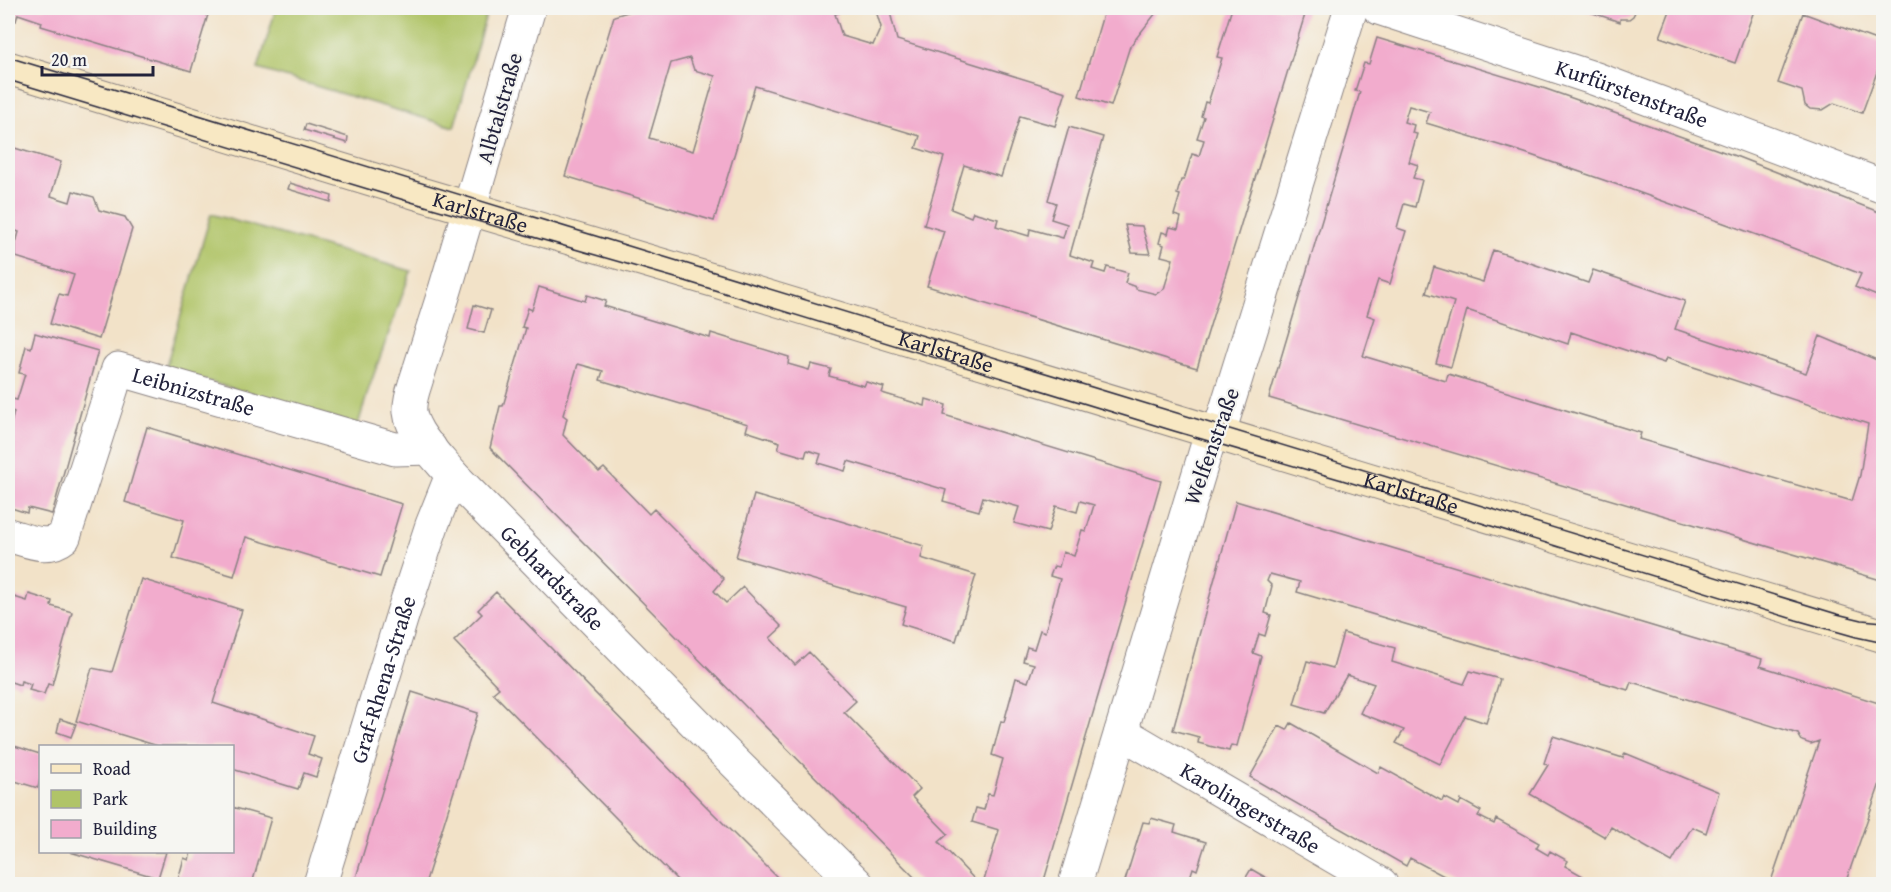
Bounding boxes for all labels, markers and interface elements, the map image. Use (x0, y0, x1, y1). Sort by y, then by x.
scale bar (42, 39, 153, 77)
text: 20 m (51, 46, 87, 73)
street label: Albtalstraße (468, 49, 530, 167)
street label: Kurfürstenstraße (1552, 51, 1713, 136)
street label: Karlstraße (429, 183, 532, 241)
street label: Karlstraße (895, 322, 998, 381)
street label: Leibnizstraße (129, 358, 259, 424)
street label: Welfenstraße (1175, 383, 1247, 509)
street label: Karlstraße (1360, 463, 1463, 522)
street label: Gebhardstraße (493, 518, 612, 638)
street label: Graf-Rhena-Straße (342, 592, 424, 767)
legend (39, 745, 234, 853)
street label: Karolingerstraße (1174, 754, 1327, 861)
text: Road (93, 755, 131, 782)
text: Park (93, 785, 129, 812)
text: Building (93, 815, 157, 842)

